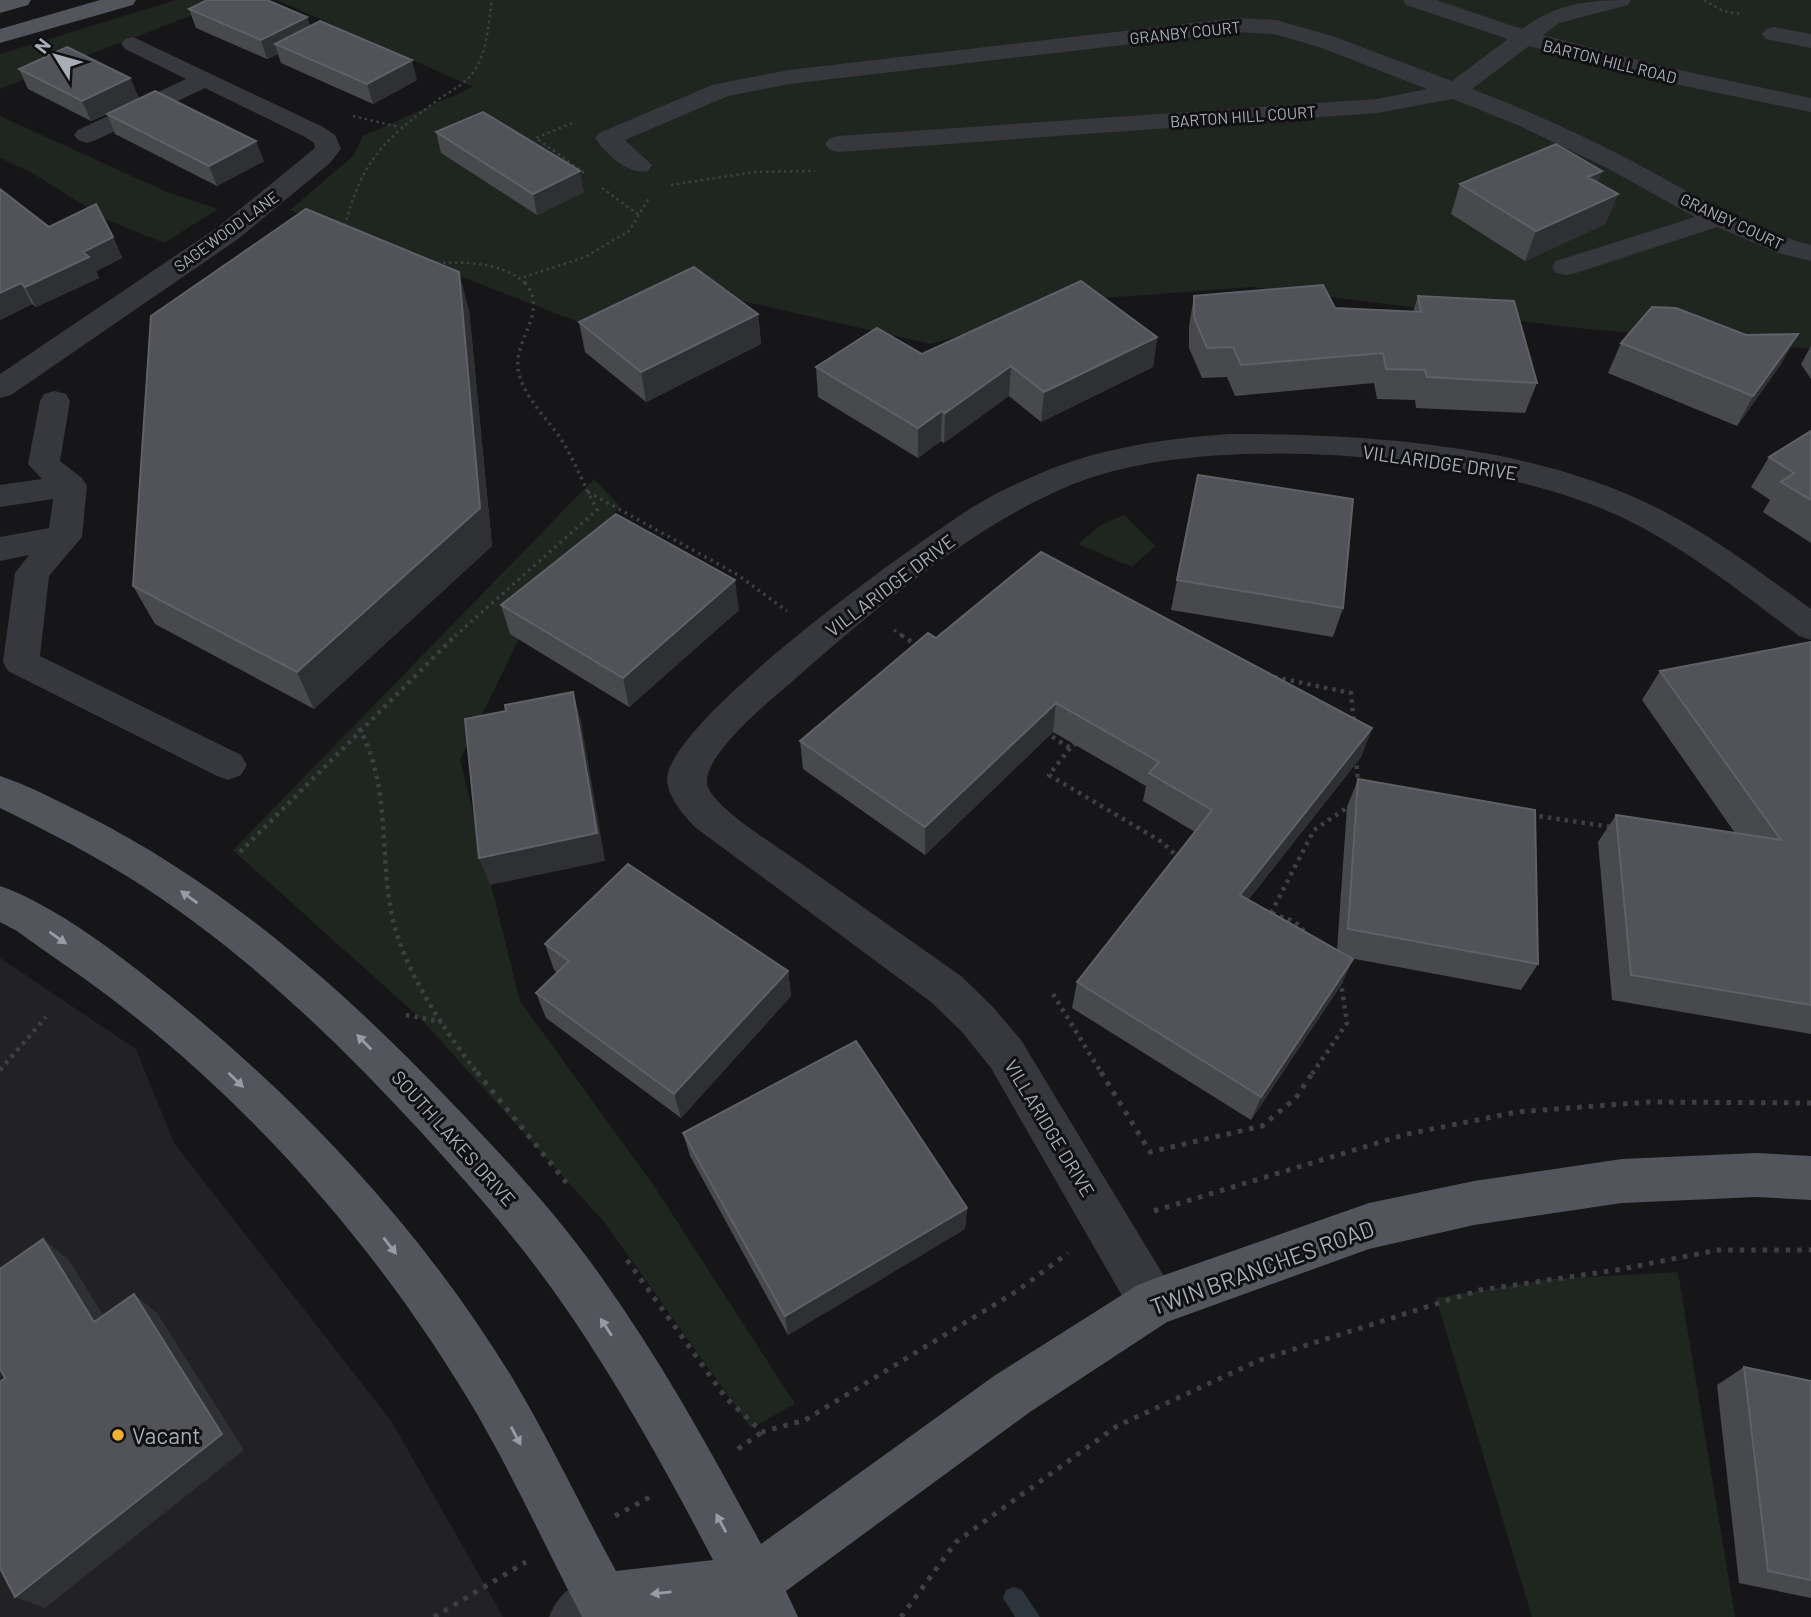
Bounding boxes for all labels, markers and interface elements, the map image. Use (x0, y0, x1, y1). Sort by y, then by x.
street label: GRANBY COURT (1129, 17, 1241, 47)
north arrow (21, 21, 91, 91)
text: N (29, 33, 55, 57)
street label: BARTON HILL ROAD (1541, 35, 1679, 87)
street label: BARTON HILL COURT (1169, 101, 1317, 131)
street label: SAGEWOOD LANE (170, 187, 282, 275)
street label: GRANBY COURT (1677, 189, 1787, 253)
street label: VILLARIDGE DRIVE (1361, 440, 1519, 484)
street label: VILLARIDGE DRIVE (821, 529, 959, 641)
one-way arrow (180, 890, 198, 904)
one-way arrow (49, 931, 67, 945)
one-way arrow (357, 1034, 373, 1051)
street label: VILLARIDGE DRIVE (1000, 1055, 1100, 1201)
street label: SOUTH LAKES DRIVE (387, 1066, 521, 1210)
one-way arrow (227, 1071, 244, 1087)
street label: TWIN BRANCHES ROAD (1146, 1214, 1378, 1320)
one-way arrow (383, 1237, 398, 1255)
one-way arrow (599, 1318, 613, 1336)
place label: Vacant (132, 1421, 201, 1449)
one-way arrow (510, 1426, 522, 1446)
marker: Vacant (110, 1427, 126, 1443)
one-way arrow (716, 1513, 727, 1533)
one-way arrow (650, 1588, 672, 1599)

